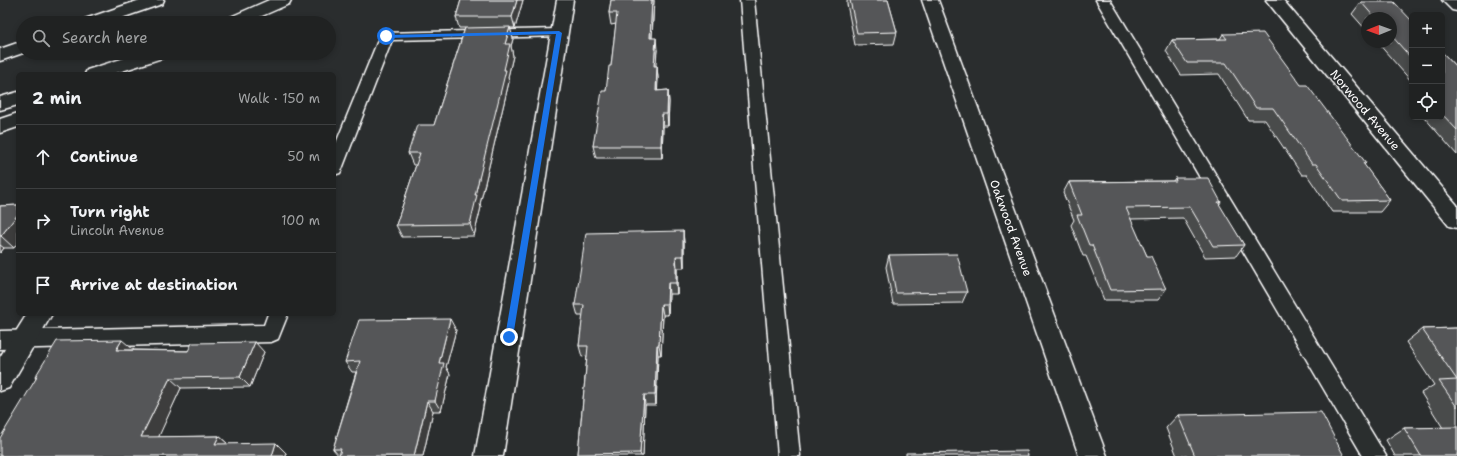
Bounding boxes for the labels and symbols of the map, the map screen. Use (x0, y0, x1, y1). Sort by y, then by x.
north arrow (1361, 12, 1397, 48)
route start (377, 27, 395, 45)
street label: Norwood Avenue (1327, 66, 1404, 154)
street label: Oakwood Avenue (986, 178, 1036, 279)
route end (500, 328, 518, 346)

